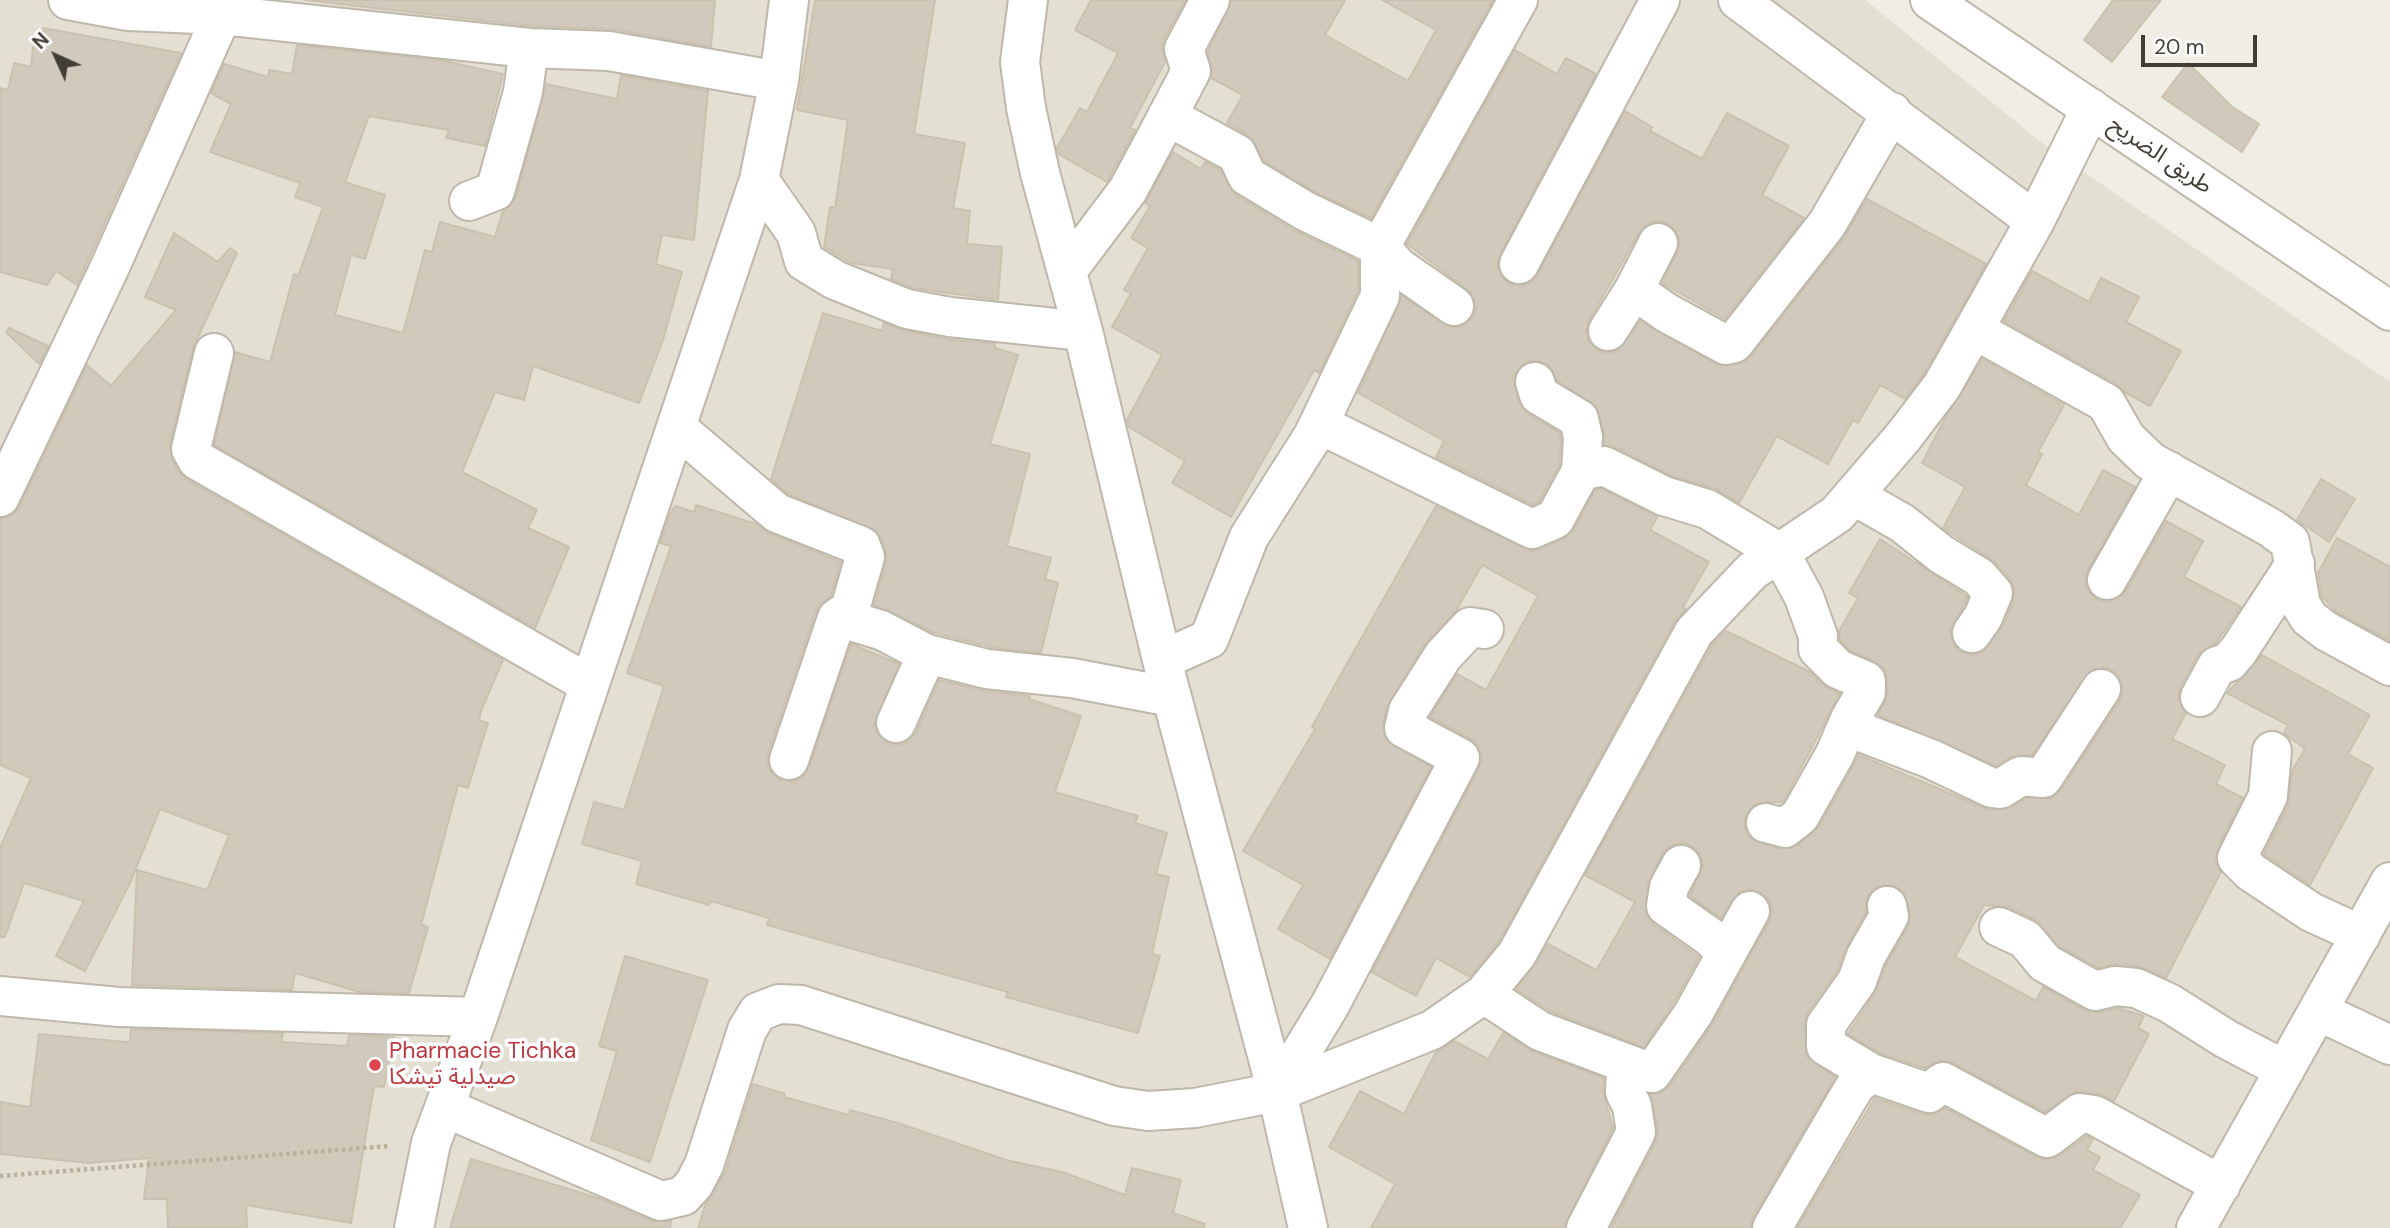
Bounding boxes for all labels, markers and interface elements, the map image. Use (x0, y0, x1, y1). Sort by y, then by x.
north arrow (21, 21, 91, 91)
scale bar (2145, 21, 2260, 65)
text: N (27, 27, 55, 55)
text: 20 m (2154, 33, 2205, 61)
street label: طريق الضريح (2103, 111, 2217, 201)
place label: Pharmacie Tichka صيدلية تيشكا (389, 1038, 576, 1092)
marker: Pharmacie Tichka صيدلية تيشكا (367, 1057, 383, 1073)

